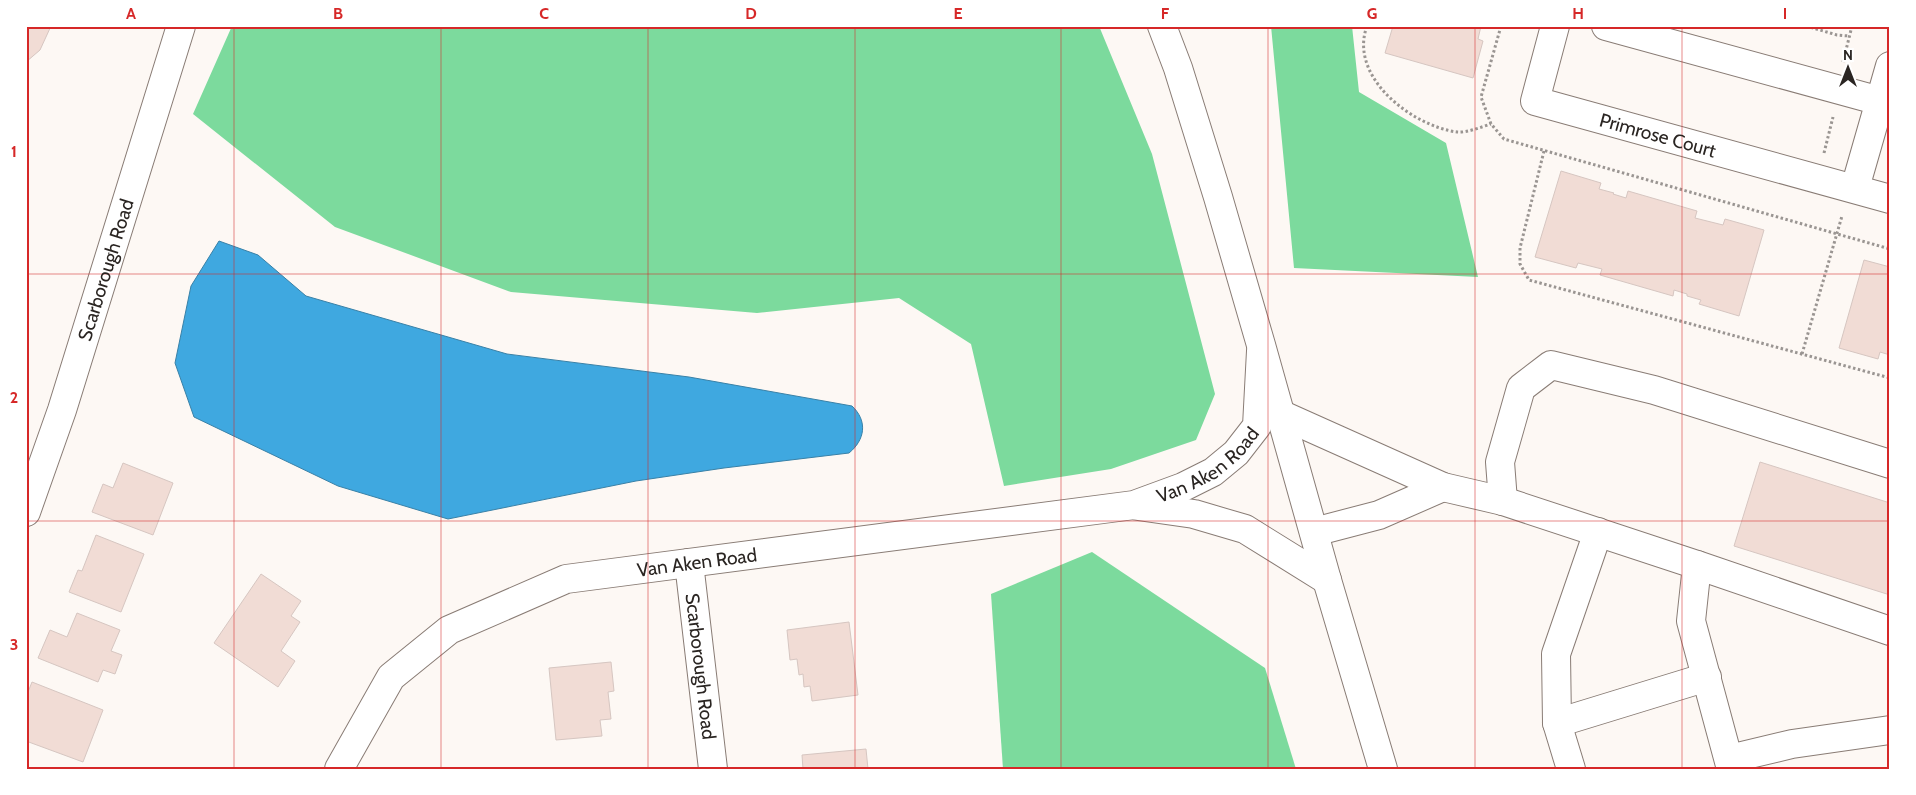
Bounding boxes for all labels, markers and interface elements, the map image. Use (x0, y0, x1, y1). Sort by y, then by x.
text: A (126, 4, 136, 23)
text: B (333, 4, 343, 23)
text: C (539, 4, 549, 23)
text: D (745, 4, 757, 23)
text: E (953, 4, 963, 23)
text: F (1161, 4, 1170, 23)
text: G (1367, 4, 1377, 23)
text: H (1572, 4, 1584, 23)
text: I (1783, 4, 1787, 23)
north arrow (1824, 42, 1874, 92)
text: N (1843, 46, 1853, 64)
street label: Primrose Court (1597, 108, 1719, 163)
text: 1 (11, 142, 17, 161)
street label: Scarborough Road (73, 196, 139, 344)
text: 2 (10, 388, 18, 407)
street label: Van Aken Road (1154, 423, 1264, 508)
street label: Van Aken Road (636, 543, 758, 582)
street label: Scarborough Road (681, 592, 720, 741)
text: 3 (10, 635, 18, 654)

